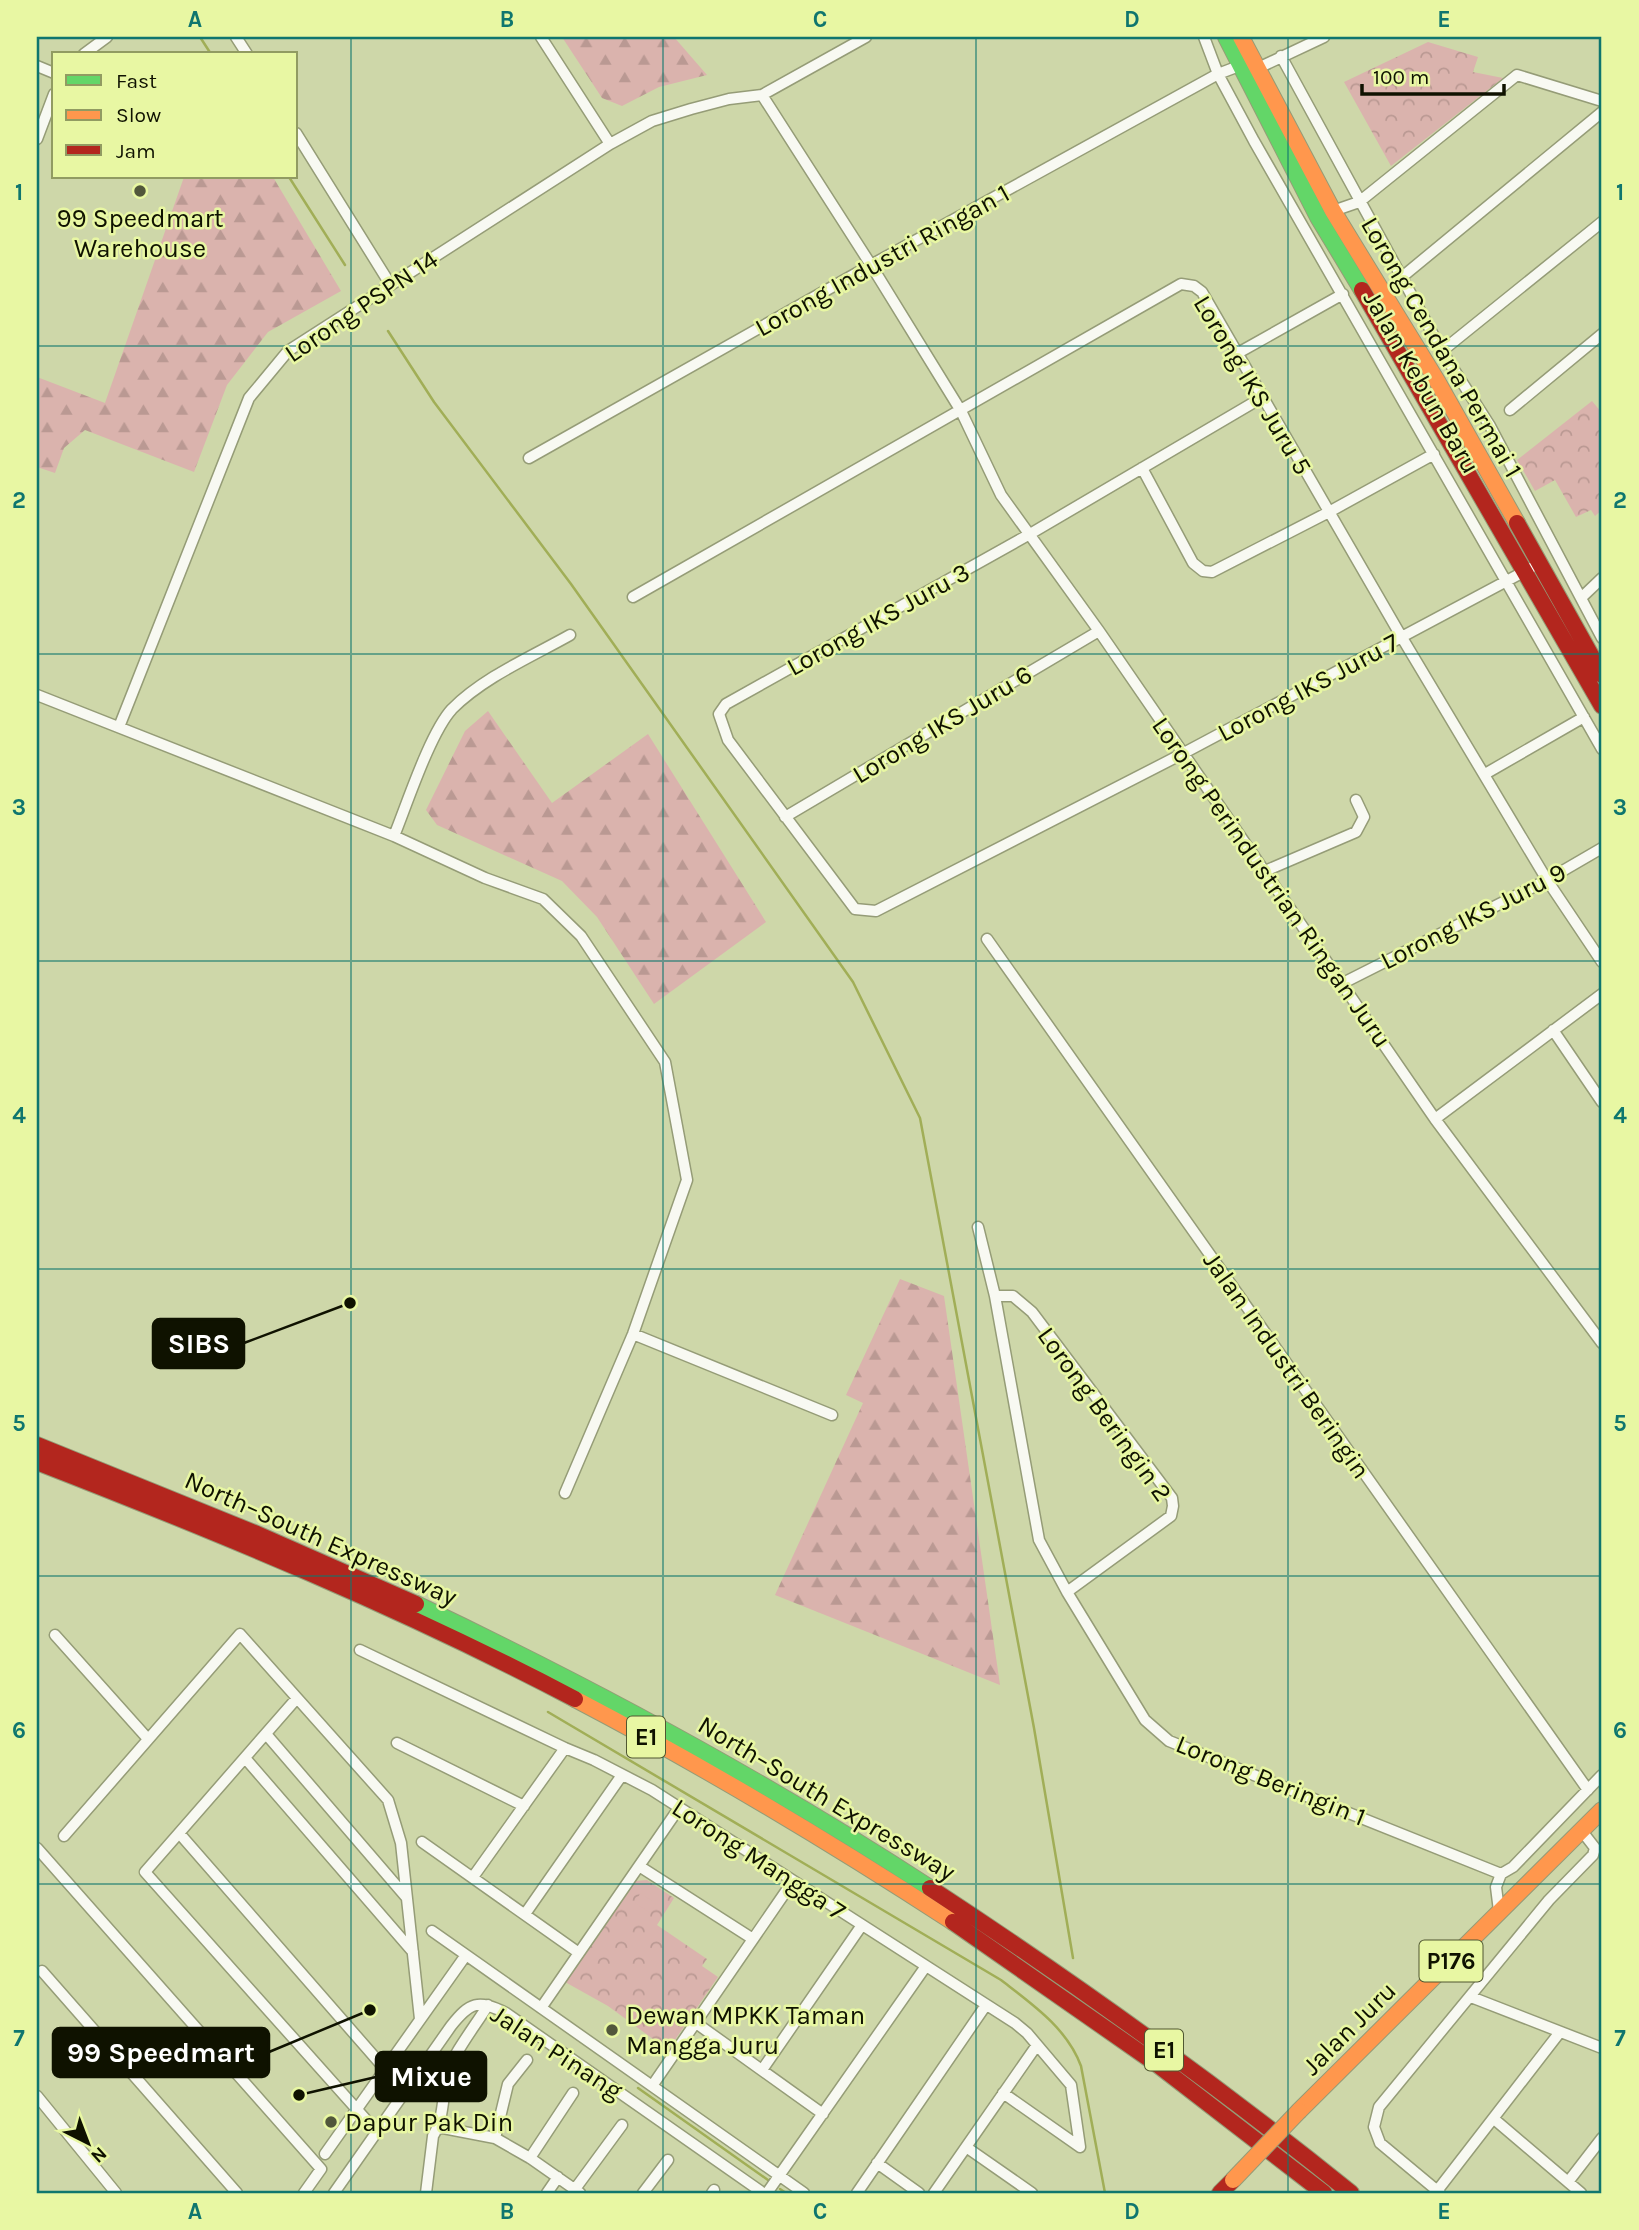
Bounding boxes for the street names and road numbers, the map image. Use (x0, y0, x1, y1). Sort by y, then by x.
street label: Lorong Industri Ringan 1 (750, 177, 1015, 343)
street label: Lorong Cendana Permai 1 (1354, 211, 1529, 483)
street label: Lorong PSPN 14 (279, 244, 444, 369)
street label: Jalan Kebun Baru (1357, 285, 1487, 479)
street label: Lorong IKS Juru 5 (1187, 290, 1318, 481)
street label: Lorong IKS Juru 3 (781, 556, 975, 683)
street label: Lorong IKS Juru 7 (1212, 627, 1404, 748)
street label: Lorong IKS Juru 6 (847, 659, 1038, 790)
street label: Lorong Perindustrian Ringan Juru (1145, 711, 1398, 1054)
street label: Lorong IKS Juru 9 (1375, 856, 1571, 977)
street label: Jalan Industri Beringin (1197, 1246, 1377, 1485)
street label: Lorong Beringin 2 (1031, 1321, 1178, 1508)
street label: North–South Expressway (180, 1464, 462, 1613)
street label: North–South Expressway (692, 1709, 961, 1888)
road number: E1 (627, 1716, 665, 1758)
street label: Lorong Beringin 1 (1171, 1728, 1370, 1833)
street label: Lorong Mangga 7 (666, 1792, 851, 1927)
road number: P176 (1420, 1940, 1482, 1982)
street label: Jalan Juru (1296, 1975, 1403, 2082)
street label: Jalan Pinang (485, 1998, 629, 2107)
road number: E1 (1145, 2029, 1183, 2070)

